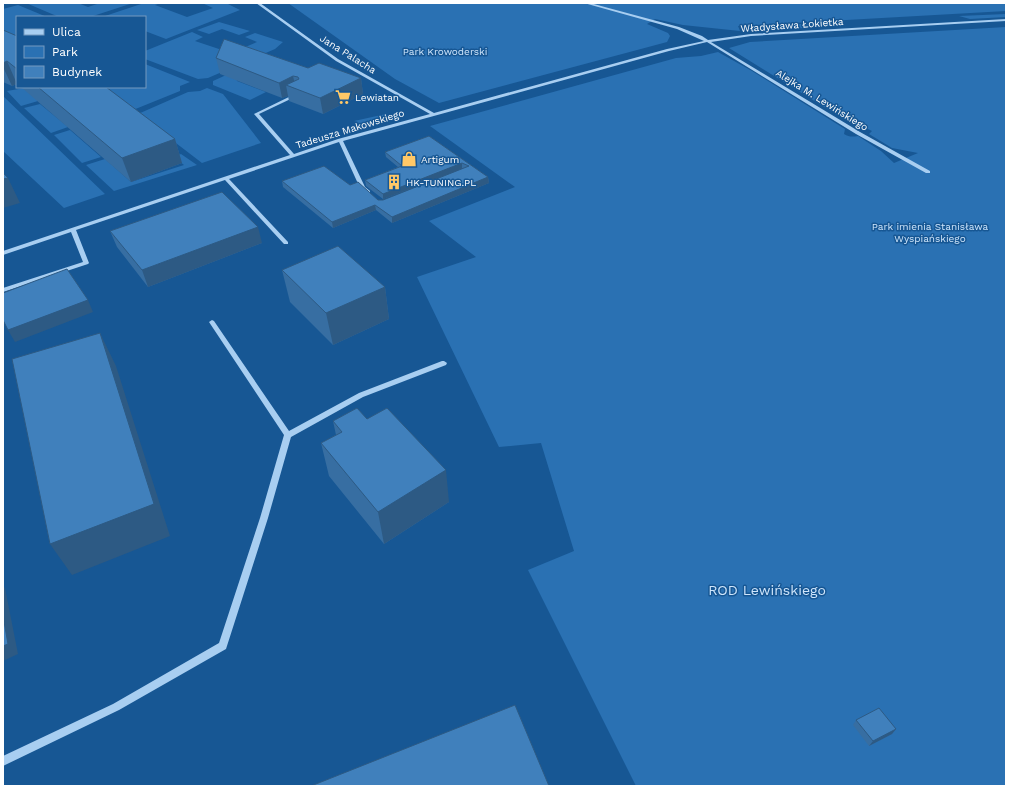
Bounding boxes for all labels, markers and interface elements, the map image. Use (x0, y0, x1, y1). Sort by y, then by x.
legend (16, 16, 146, 88)
street label: Władysława Łokietka (740, 16, 844, 34)
text: Ulica (52, 25, 81, 39)
street label: Jana Palacha (318, 32, 378, 76)
text: Park (52, 45, 78, 59)
park label: Park Krowoderski (403, 46, 487, 57)
text: Budynek (52, 65, 102, 79)
street label: Alejka M. Lewińskiego (774, 67, 870, 133)
supermarket icon: Lewiatan (334, 88, 352, 106)
place label: Lewiatan (355, 92, 399, 103)
street label: Tadeusza Makowskiego (294, 107, 406, 151)
shop icon: Artigum (400, 150, 418, 168)
place label: Artigum (421, 154, 459, 165)
building icon: HK-TUNING.PL (385, 173, 403, 191)
place label: HK-TUNING.PL (406, 177, 476, 188)
park label: Park imienia Stanisława Wyspiańskiego (872, 221, 989, 244)
park label: ROD Lewińskiego (708, 582, 826, 598)

